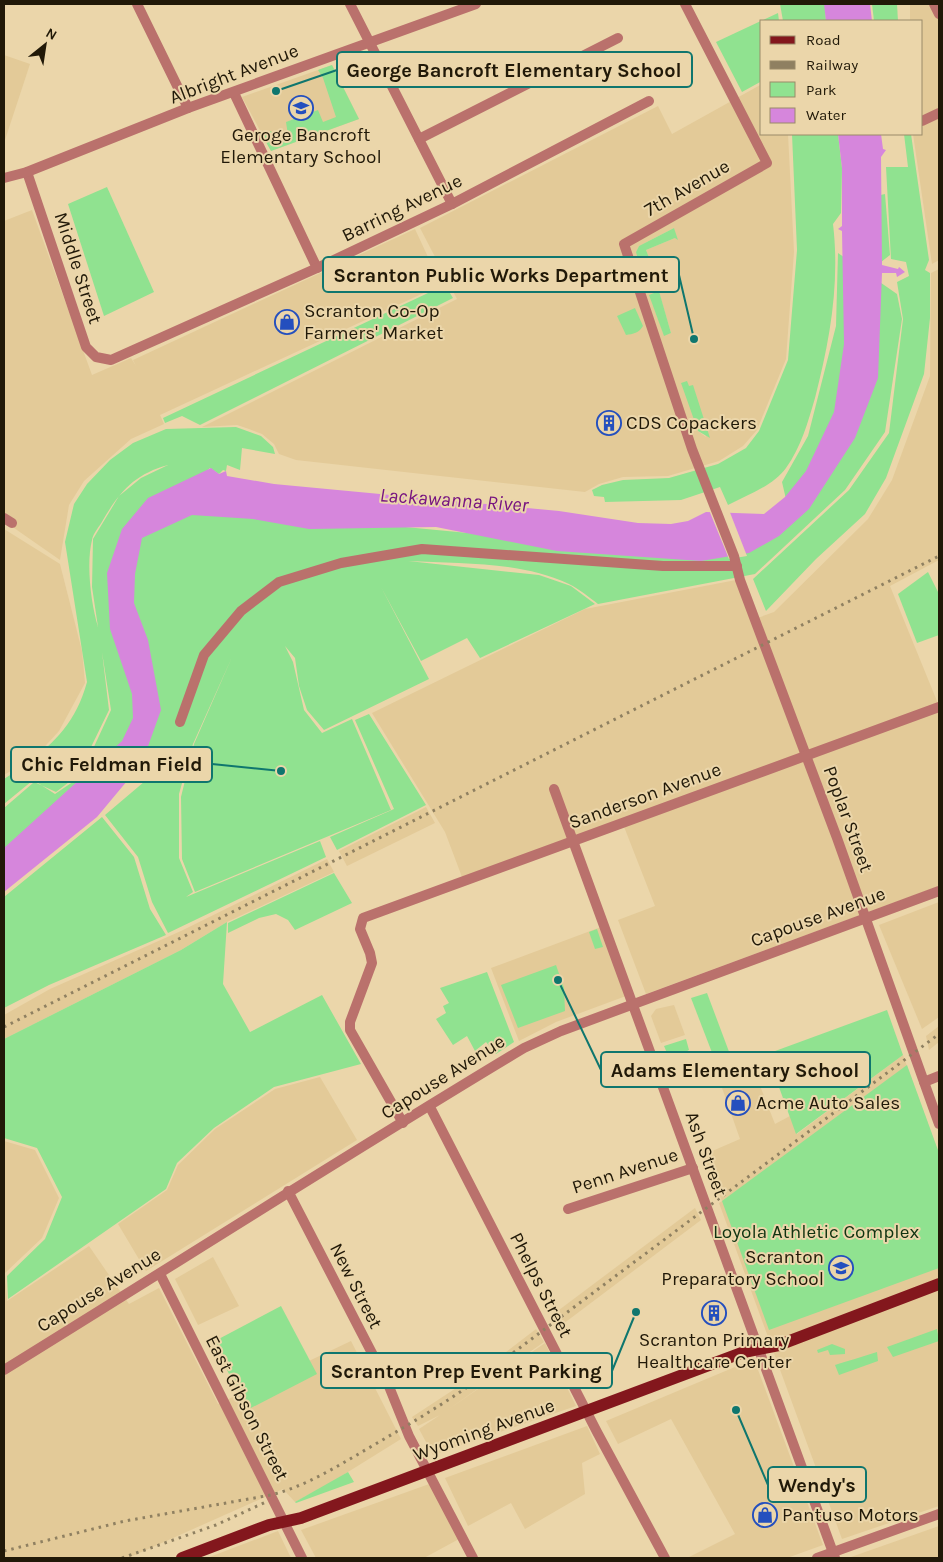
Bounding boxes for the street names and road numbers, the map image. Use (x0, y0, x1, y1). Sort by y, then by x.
street label: Albright Avenue (166, 39, 302, 109)
street label: 7th Avenue (641, 155, 733, 221)
street label: Barring Avenue (338, 169, 466, 247)
street label: Middle Street (50, 209, 106, 327)
street label: Sanderson Avenue (566, 758, 724, 834)
street label: Poplar Street (819, 763, 877, 875)
street label: Capouse Avenue (748, 882, 888, 952)
street label: Capouse Avenue (377, 1030, 509, 1124)
street label: Ash Street (680, 1108, 732, 1200)
street label: Penn Avenue (569, 1144, 681, 1198)
street label: Phelps Street (505, 1229, 577, 1341)
street label: New Street (325, 1239, 387, 1333)
street label: Capouse Avenue (33, 1243, 165, 1337)
street label: East Gibson Street (201, 1332, 293, 1484)
street label: Wyoming Avenue (410, 1394, 558, 1466)

